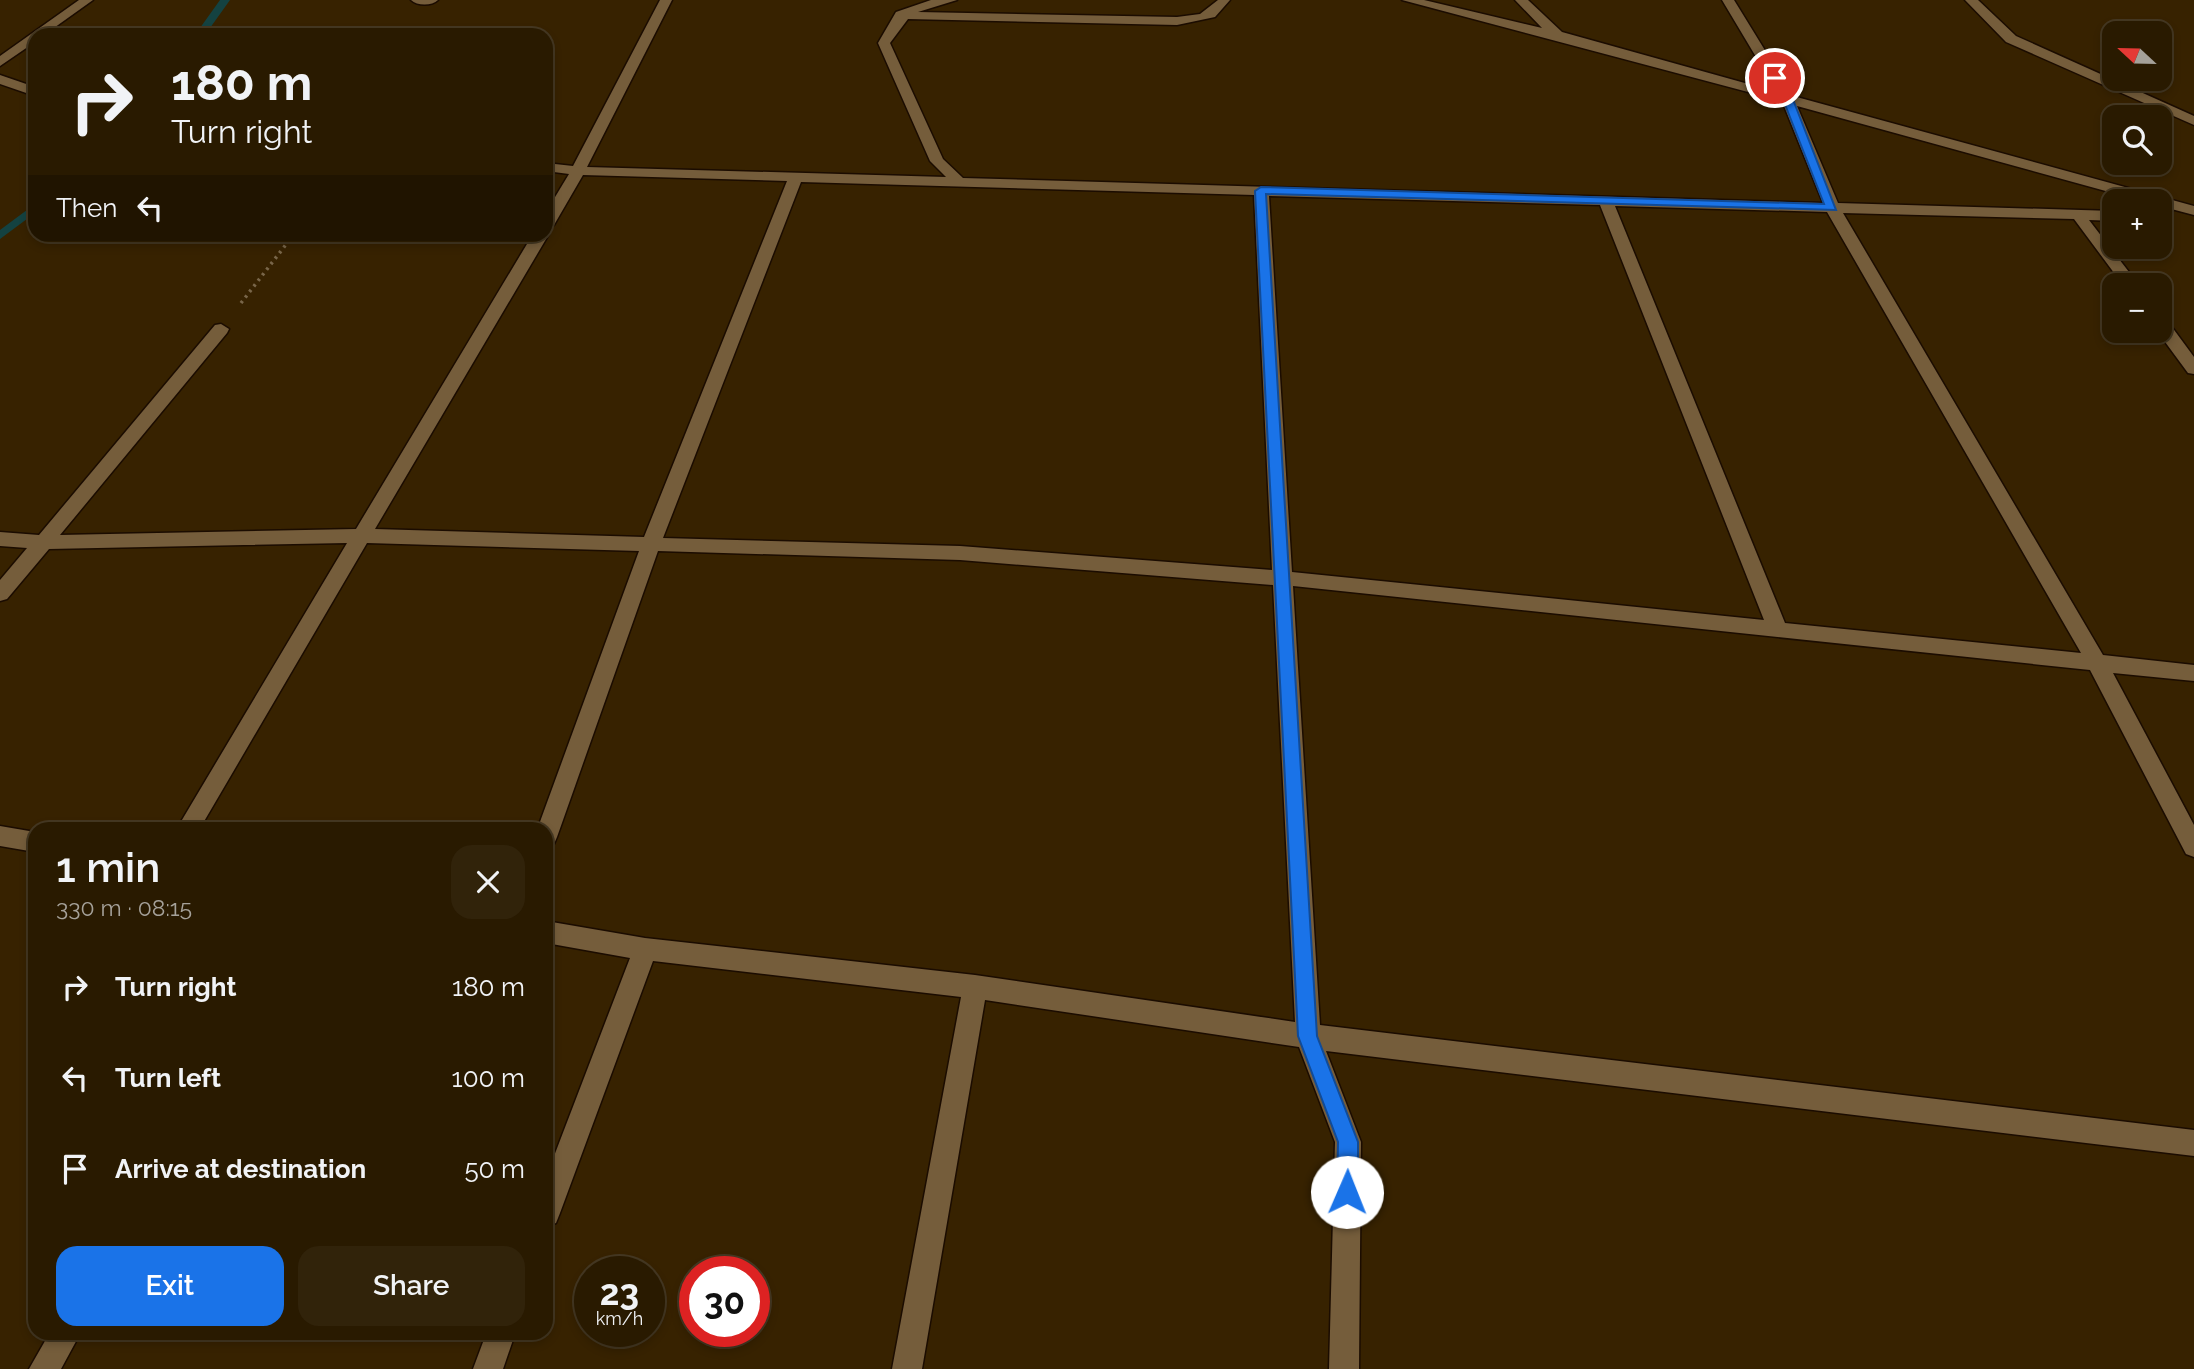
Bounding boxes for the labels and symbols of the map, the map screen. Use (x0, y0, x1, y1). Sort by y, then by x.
north arrow (2102, 21, 2172, 91)
pin (1745, 48, 1805, 108)
position arrow (1310, 1155, 1384, 1229)
speed limit sign: 30 (679, 1256, 770, 1347)

